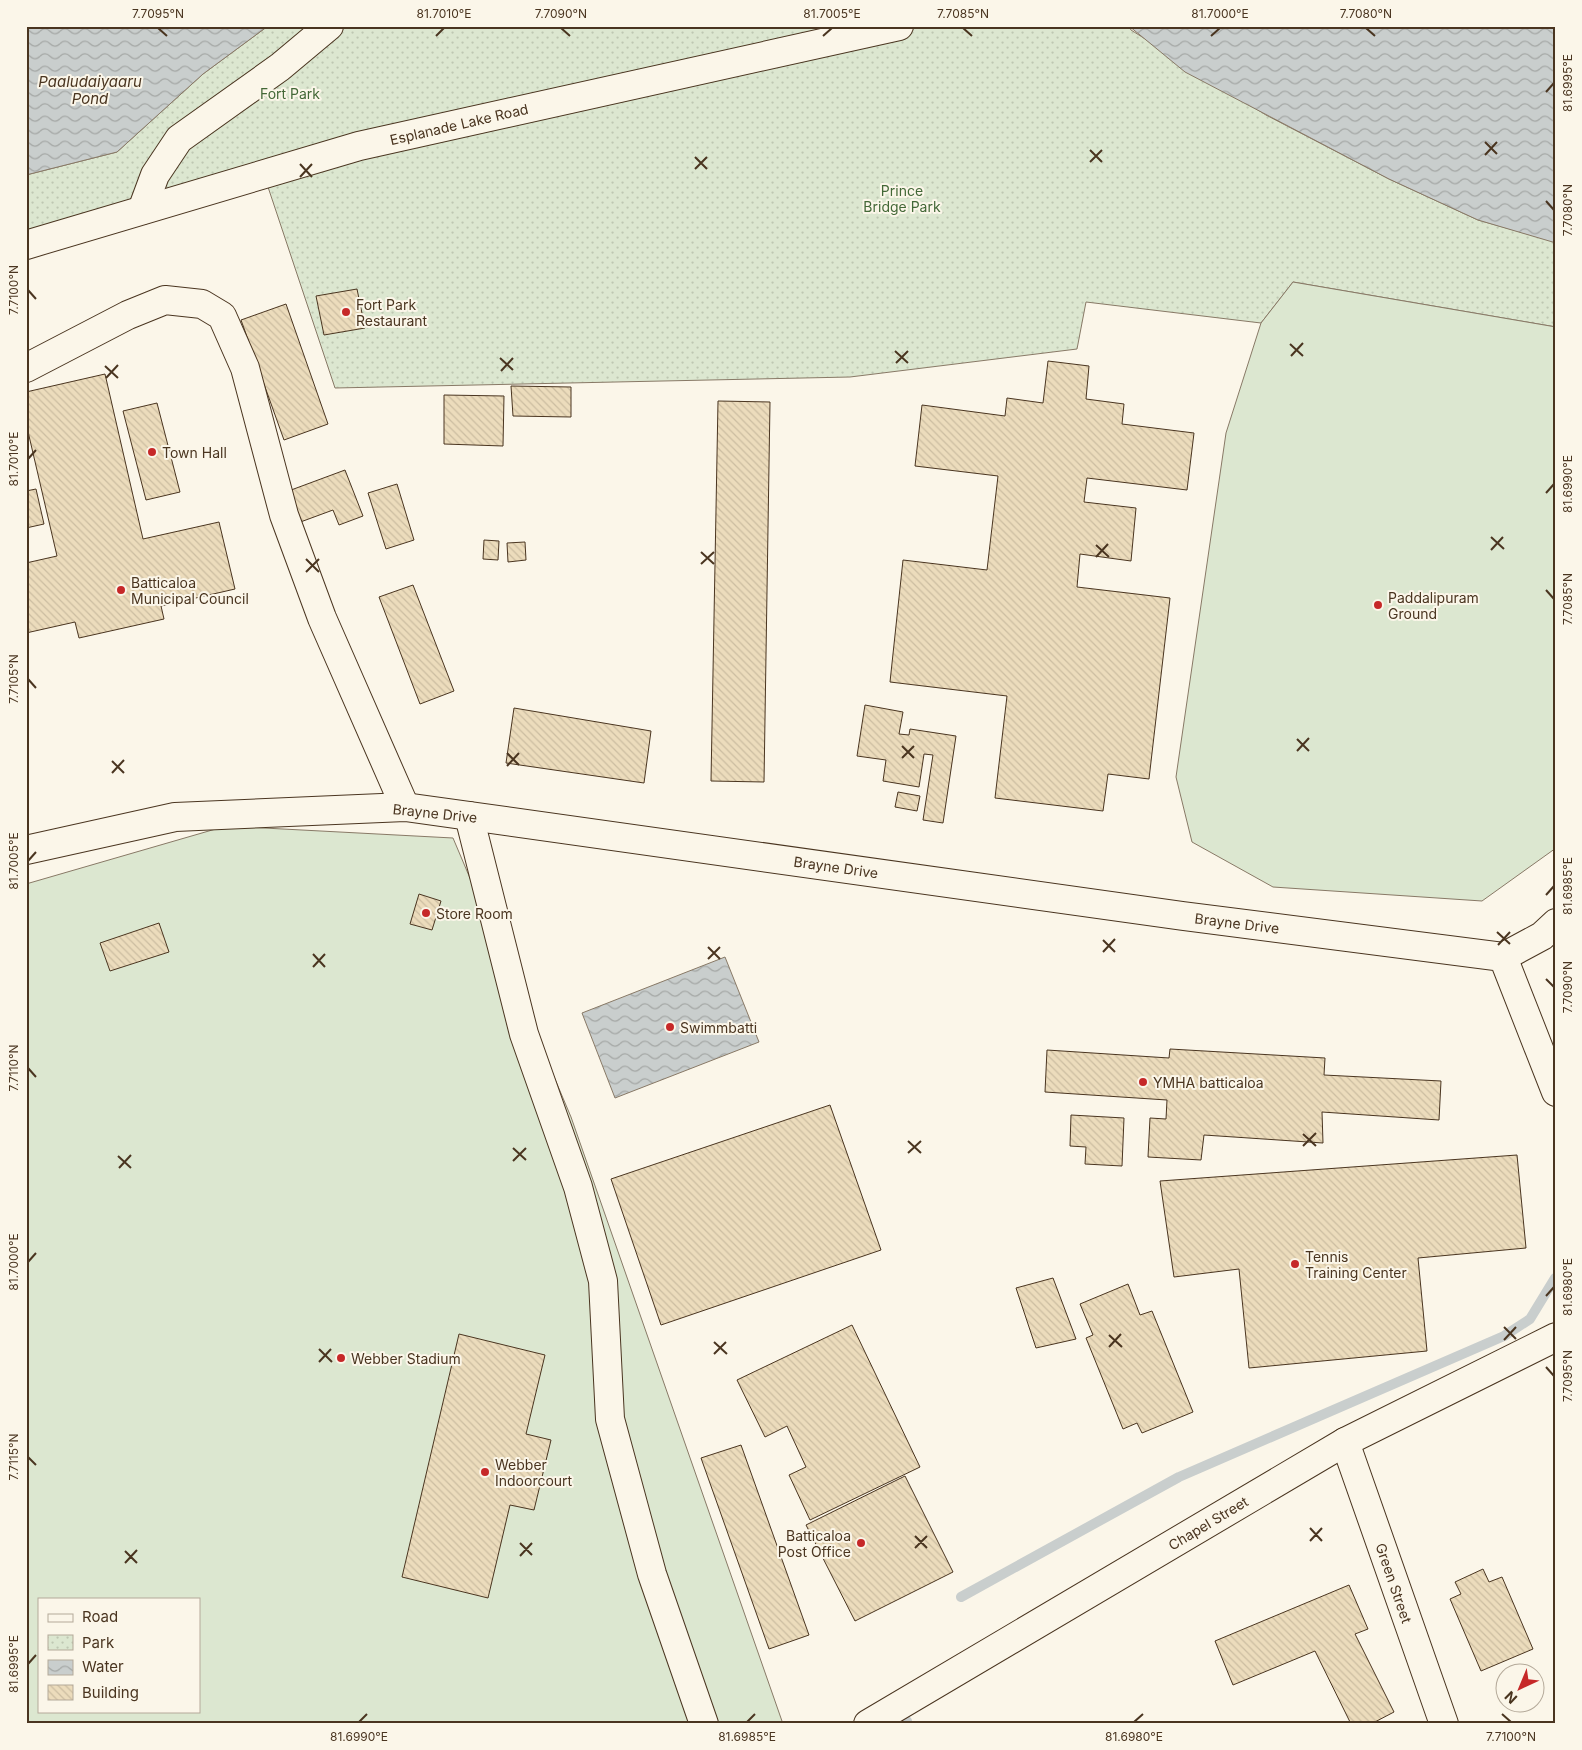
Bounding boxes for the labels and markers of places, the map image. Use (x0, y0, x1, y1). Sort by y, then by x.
place label: Fort Park Restaurant (356, 296, 428, 329)
marker: Fort Park Restaurant (340, 306, 352, 318)
place label: Town Hall (162, 444, 227, 461)
marker: Town Hall (146, 446, 158, 458)
place label: Batticaloa Municipal Council (131, 574, 249, 607)
marker: Batticaloa Municipal Council (115, 584, 127, 596)
place label: Paddalipuram Ground (1388, 589, 1479, 622)
marker: Paddalipuram Ground (1372, 599, 1384, 611)
place label: Store Room (436, 905, 513, 922)
marker: Store Room (420, 907, 432, 919)
place label: Swimmbatti (680, 1019, 757, 1036)
marker: Swimmbatti (664, 1021, 676, 1033)
place label: YMHA batticaloa (1153, 1074, 1264, 1091)
marker: YMHA batticaloa (1137, 1076, 1149, 1088)
place label: Tennis Training Center (1305, 1248, 1407, 1281)
marker: Tennis Training Center (1289, 1258, 1301, 1270)
place label: Webber Stadium (351, 1350, 461, 1367)
marker: Webber Stadium (335, 1352, 347, 1364)
place label: Webber Indoorcourt (495, 1456, 573, 1489)
marker: Webber Indoorcourt (479, 1466, 491, 1478)
place label: Batticaloa Post Office (778, 1527, 851, 1560)
marker: Batticaloa Post Office (855, 1537, 867, 1549)

